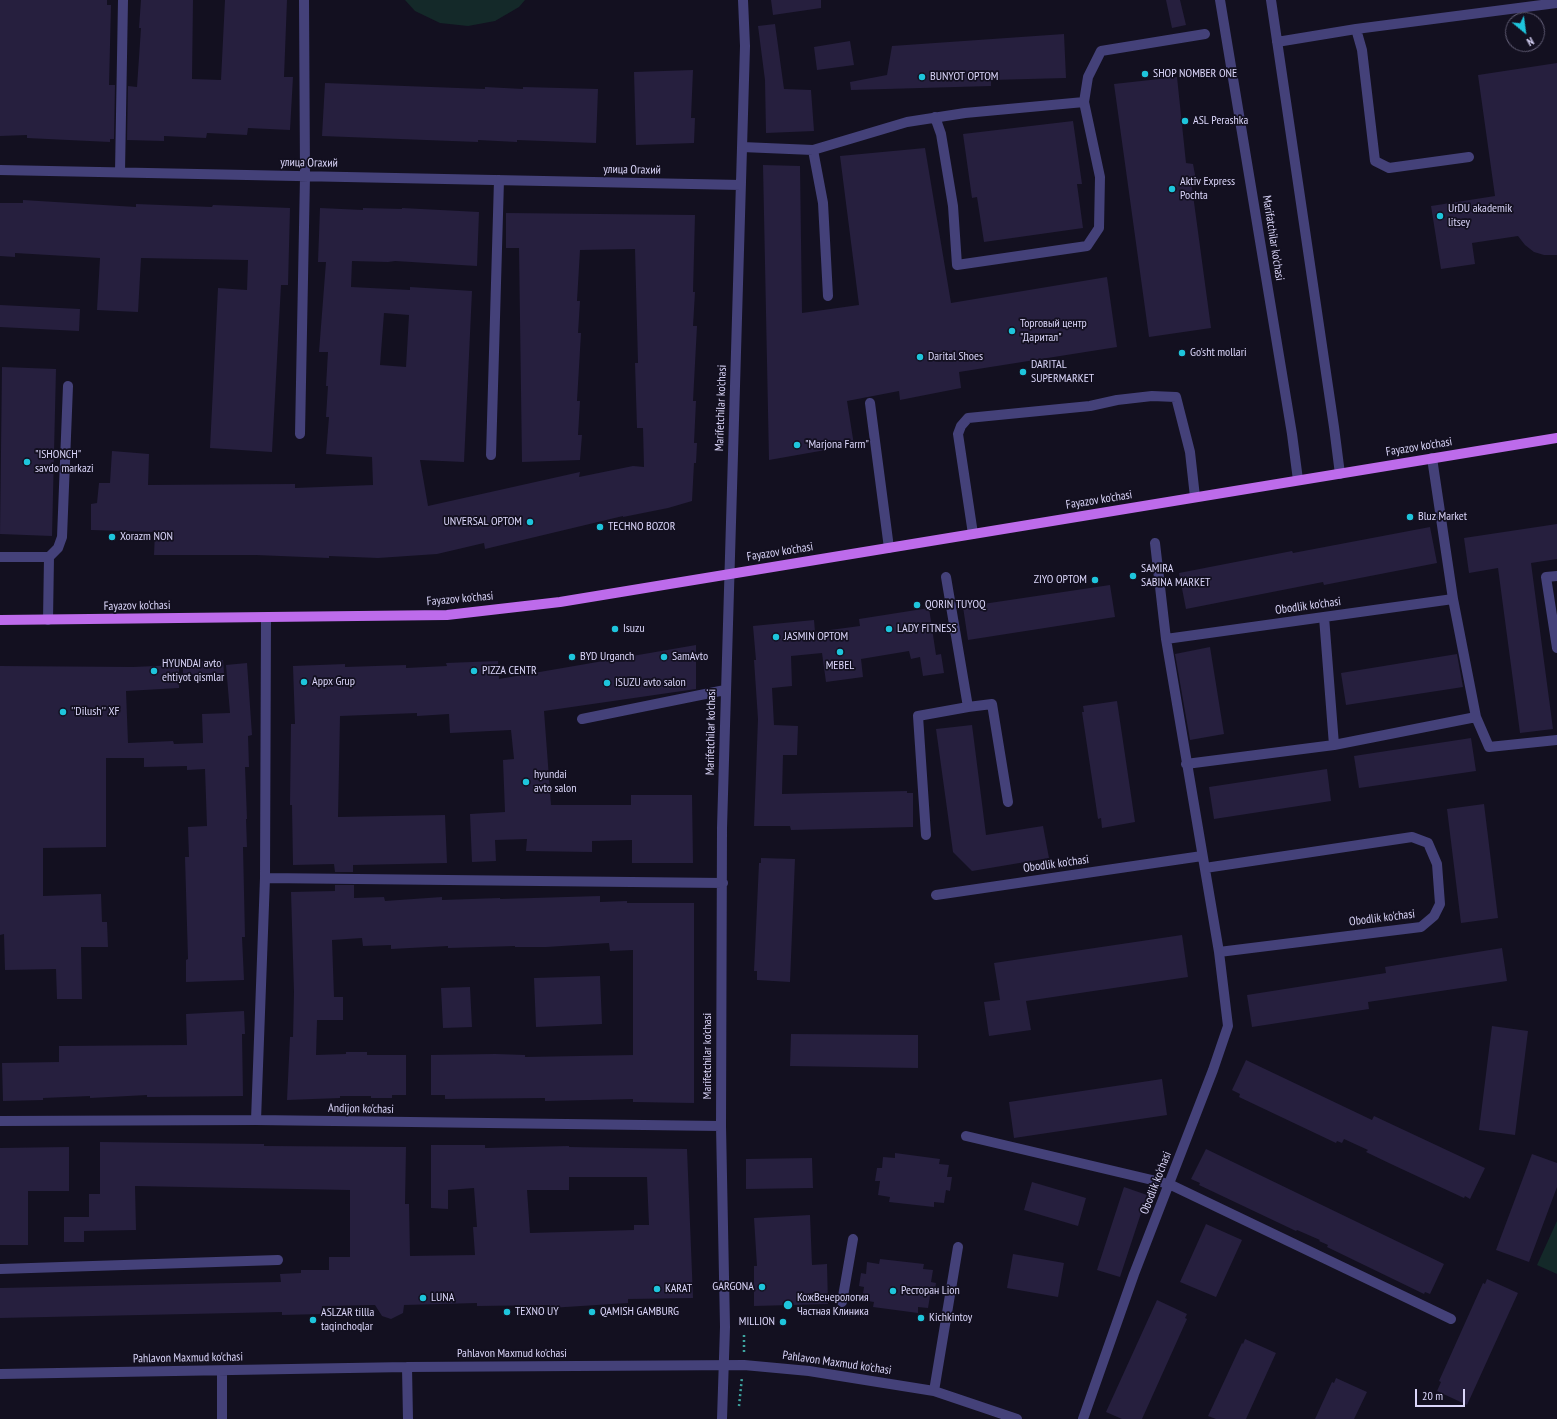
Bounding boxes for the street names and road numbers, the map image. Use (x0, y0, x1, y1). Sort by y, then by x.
street label: улица Огахий (280, 155, 338, 171)
street label: улица Огахий (603, 162, 661, 178)
street label: Marifatchilar ko'chasi (1259, 194, 1287, 282)
street label: Marifetchilar ko'chasi (712, 365, 730, 451)
street label: Fayazov ko'chasi (1385, 435, 1453, 459)
street label: Fayazov ko'chasi (1065, 488, 1133, 512)
street label: Fayazov ko'chasi (746, 540, 814, 564)
street label: Fayazov ko'chasi (426, 589, 494, 609)
street label: Obodlik ko'chasi (1274, 594, 1342, 618)
street label: Fayazov ko'chasi (103, 598, 171, 614)
street label: Marifetchilar ko'chasi (703, 689, 719, 775)
street label: Obodlik ko'chasi (1022, 852, 1090, 876)
street label: Obodlik ko'chasi (1348, 907, 1416, 929)
street label: Marifetchilar ko'chasi (701, 1013, 715, 1099)
street label: Andijon ko'chasi (328, 1101, 394, 1117)
street label: Obodlik ko'chasi (1137, 1150, 1175, 1216)
street label: Pahlavon Maxmud ko'chasi (457, 1347, 567, 1361)
street label: Pahlavon Maxmud ko'chasi (782, 1348, 892, 1378)
street label: Pahlavon Maxmud ko'chasi (133, 1350, 243, 1366)

